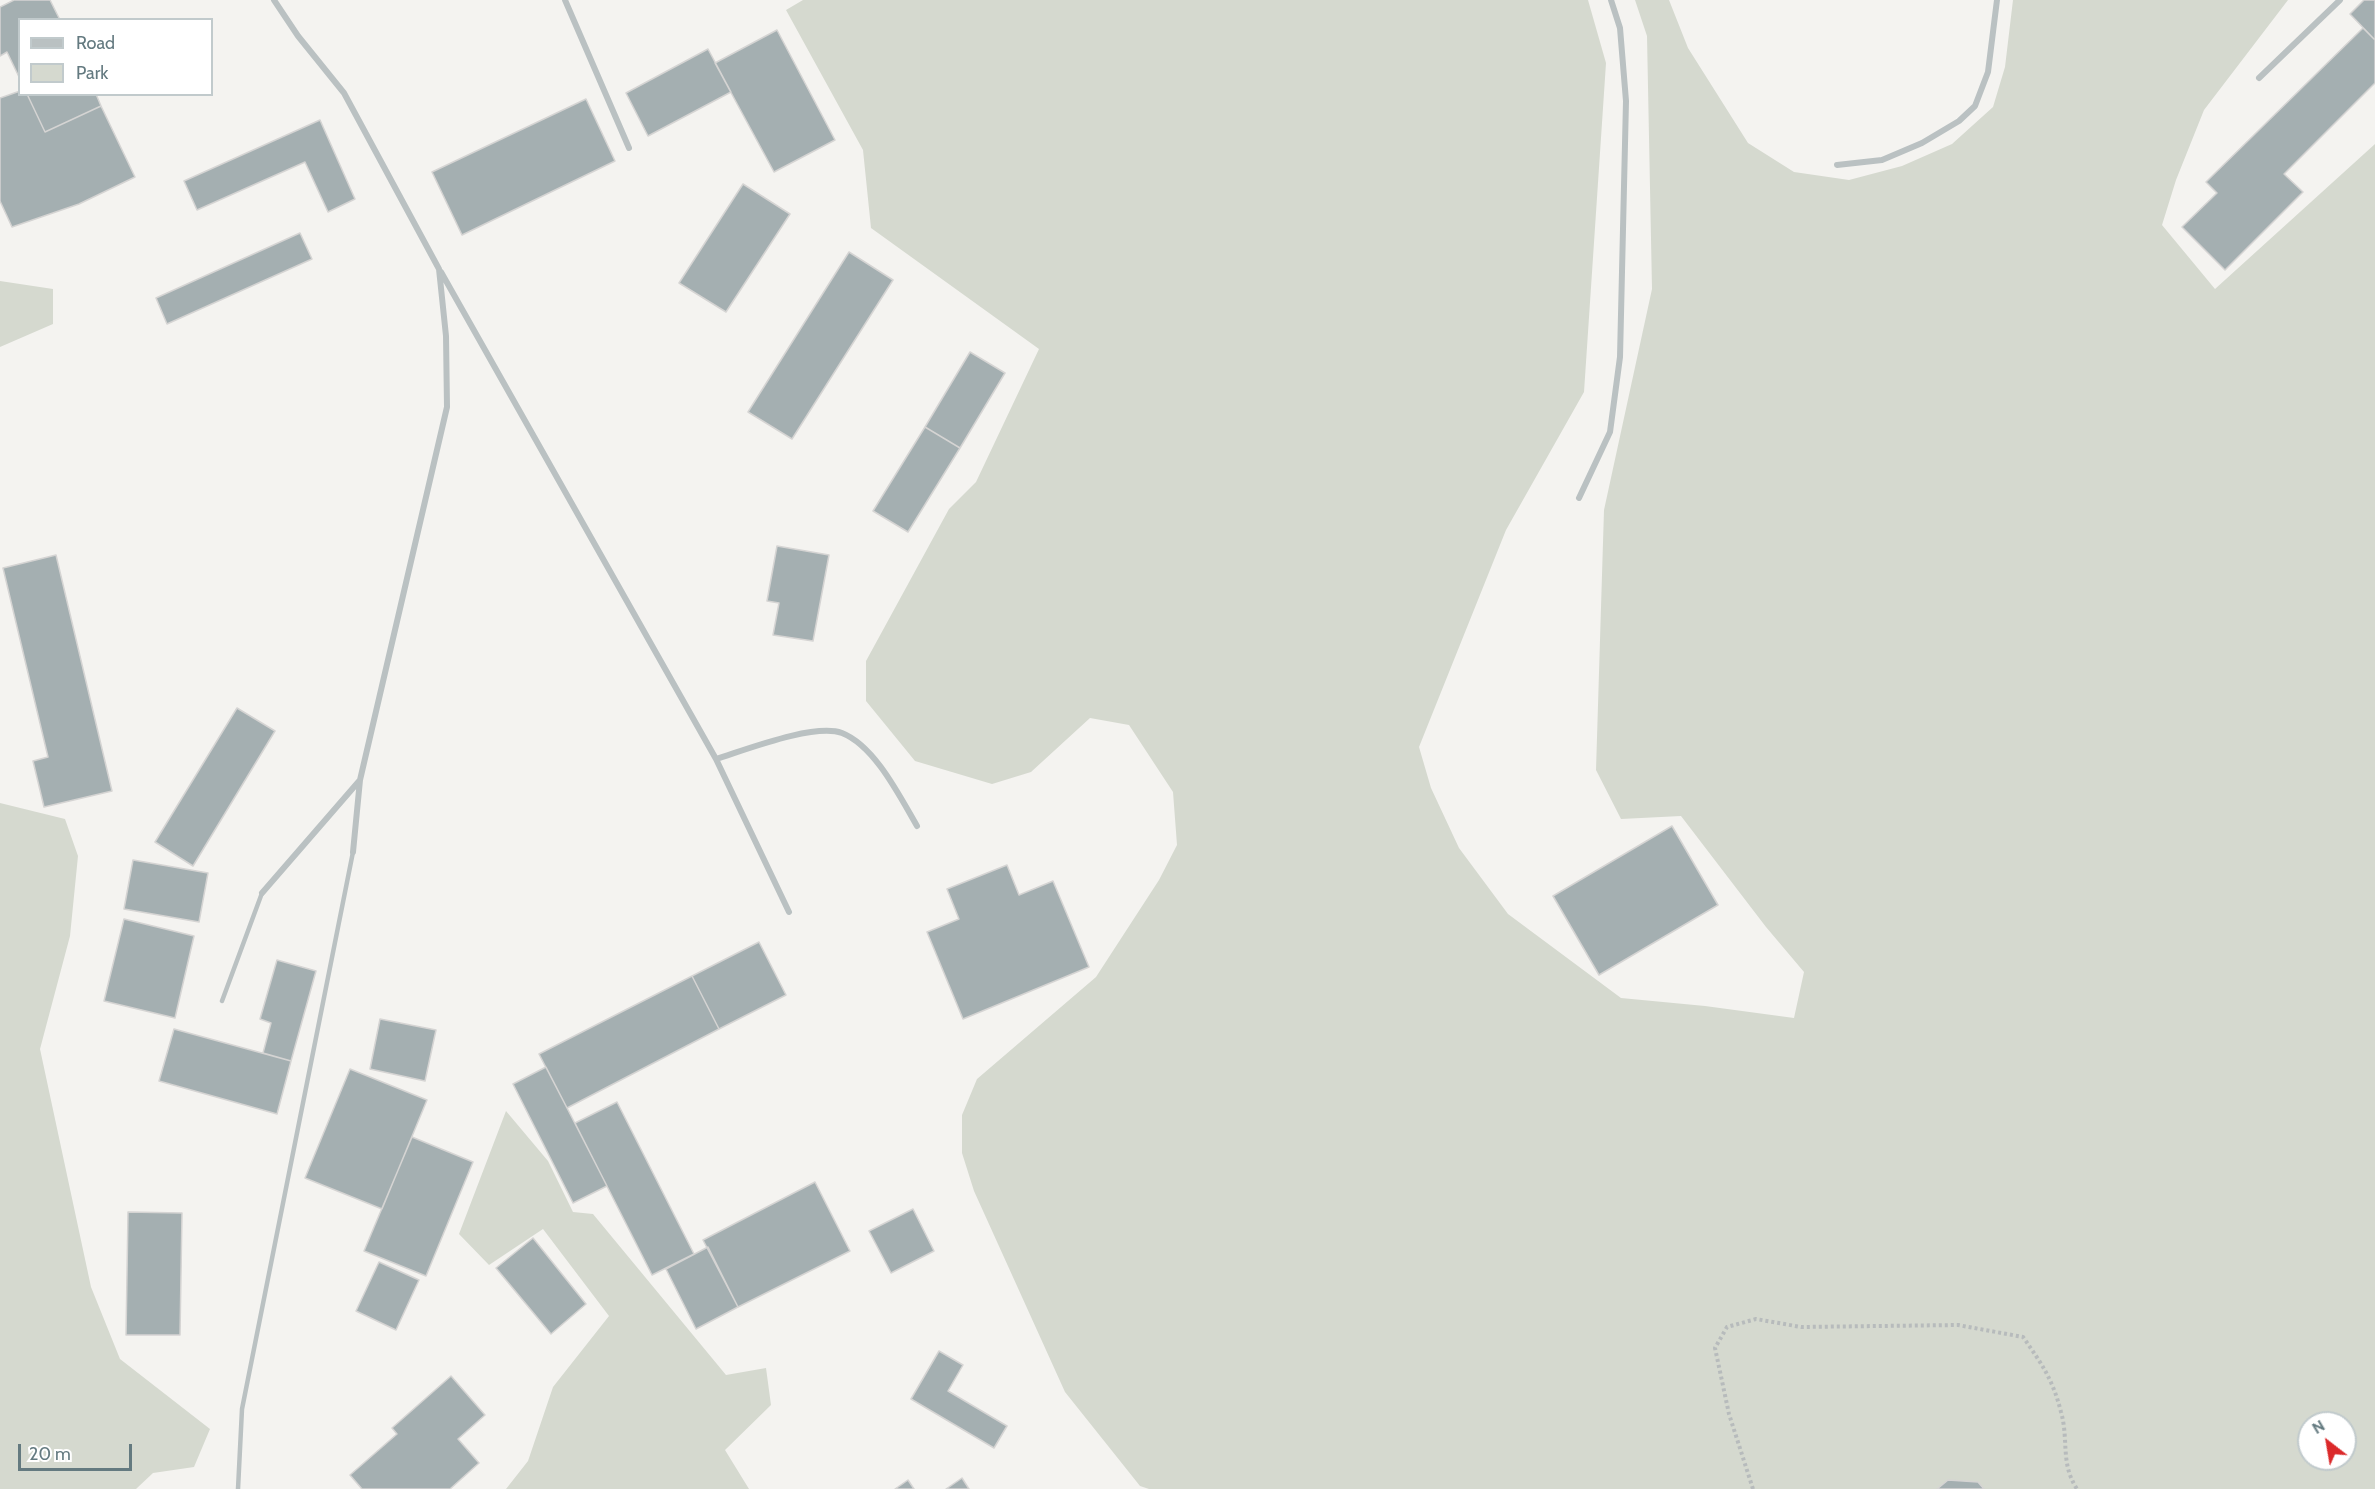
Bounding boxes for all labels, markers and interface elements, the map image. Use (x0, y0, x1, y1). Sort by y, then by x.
legend (18, 18, 213, 96)
text: Road (76, 32, 115, 54)
text: Park (76, 62, 108, 84)
north arrow (2297, 1411, 2357, 1471)
text: N (2309, 1416, 2328, 1438)
scale bar (21, 1432, 135, 1470)
text: 20 m (29, 1443, 71, 1465)

